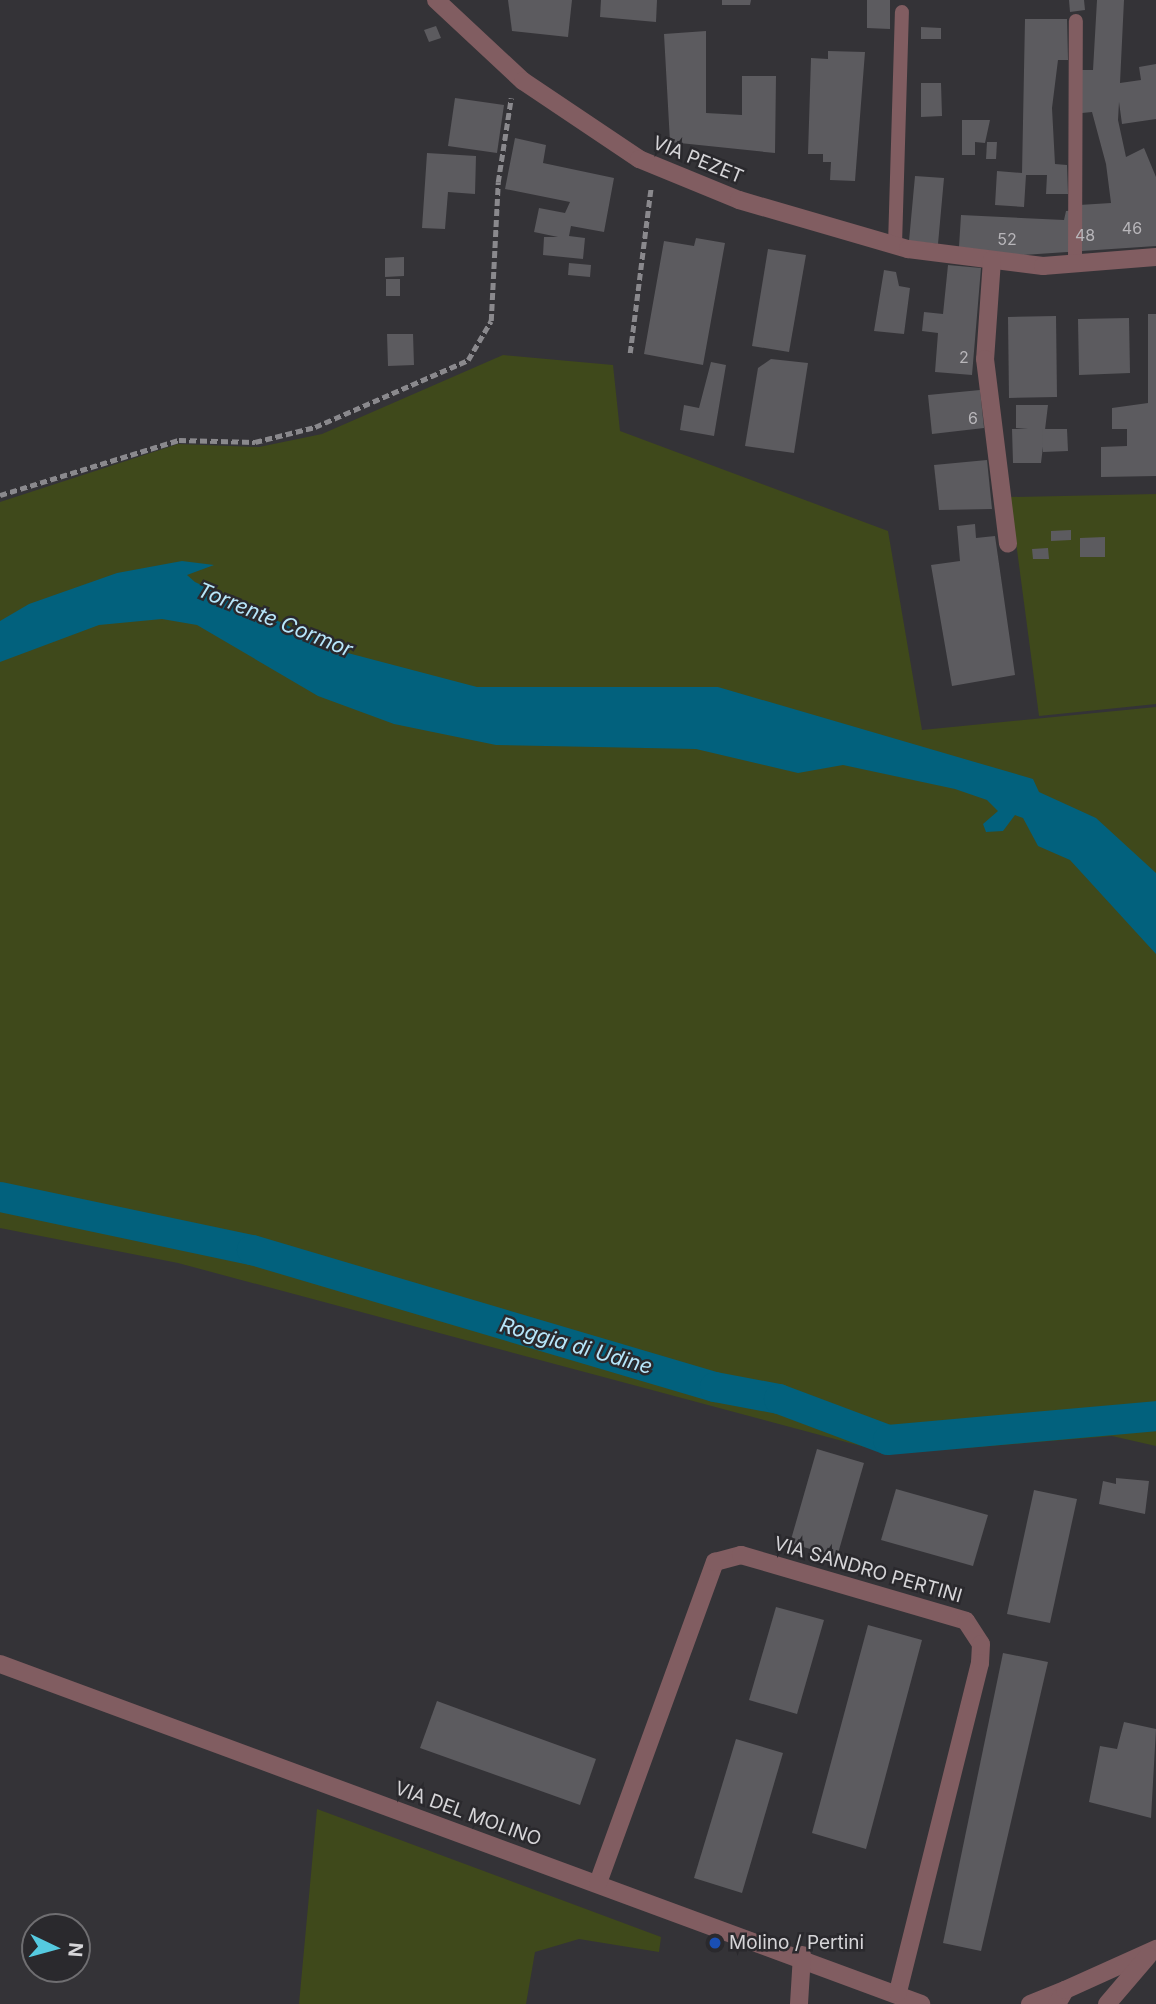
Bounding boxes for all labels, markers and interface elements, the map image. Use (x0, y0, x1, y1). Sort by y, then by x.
street label: VIA PEZET (649, 131, 747, 189)
house number: 46 (1122, 218, 1142, 238)
house number: 48 (1075, 225, 1095, 245)
house number: 52 (997, 229, 1017, 249)
house number: 2 (959, 347, 969, 367)
house number: 6 (968, 408, 978, 428)
water label: Torrente Cormor (194, 577, 356, 663)
water label: Roggia di Udine (497, 1312, 655, 1380)
street label: VIA SANDRO PERTINI (771, 1532, 965, 1608)
street label: VIA DEL MOLINO (392, 1777, 544, 1851)
north arrow (21, 1913, 91, 1983)
place label: Molino / Pertini (729, 1932, 864, 1954)
marker: Molino / Pertini (707, 1935, 723, 1951)
text: N (63, 1941, 88, 1958)

